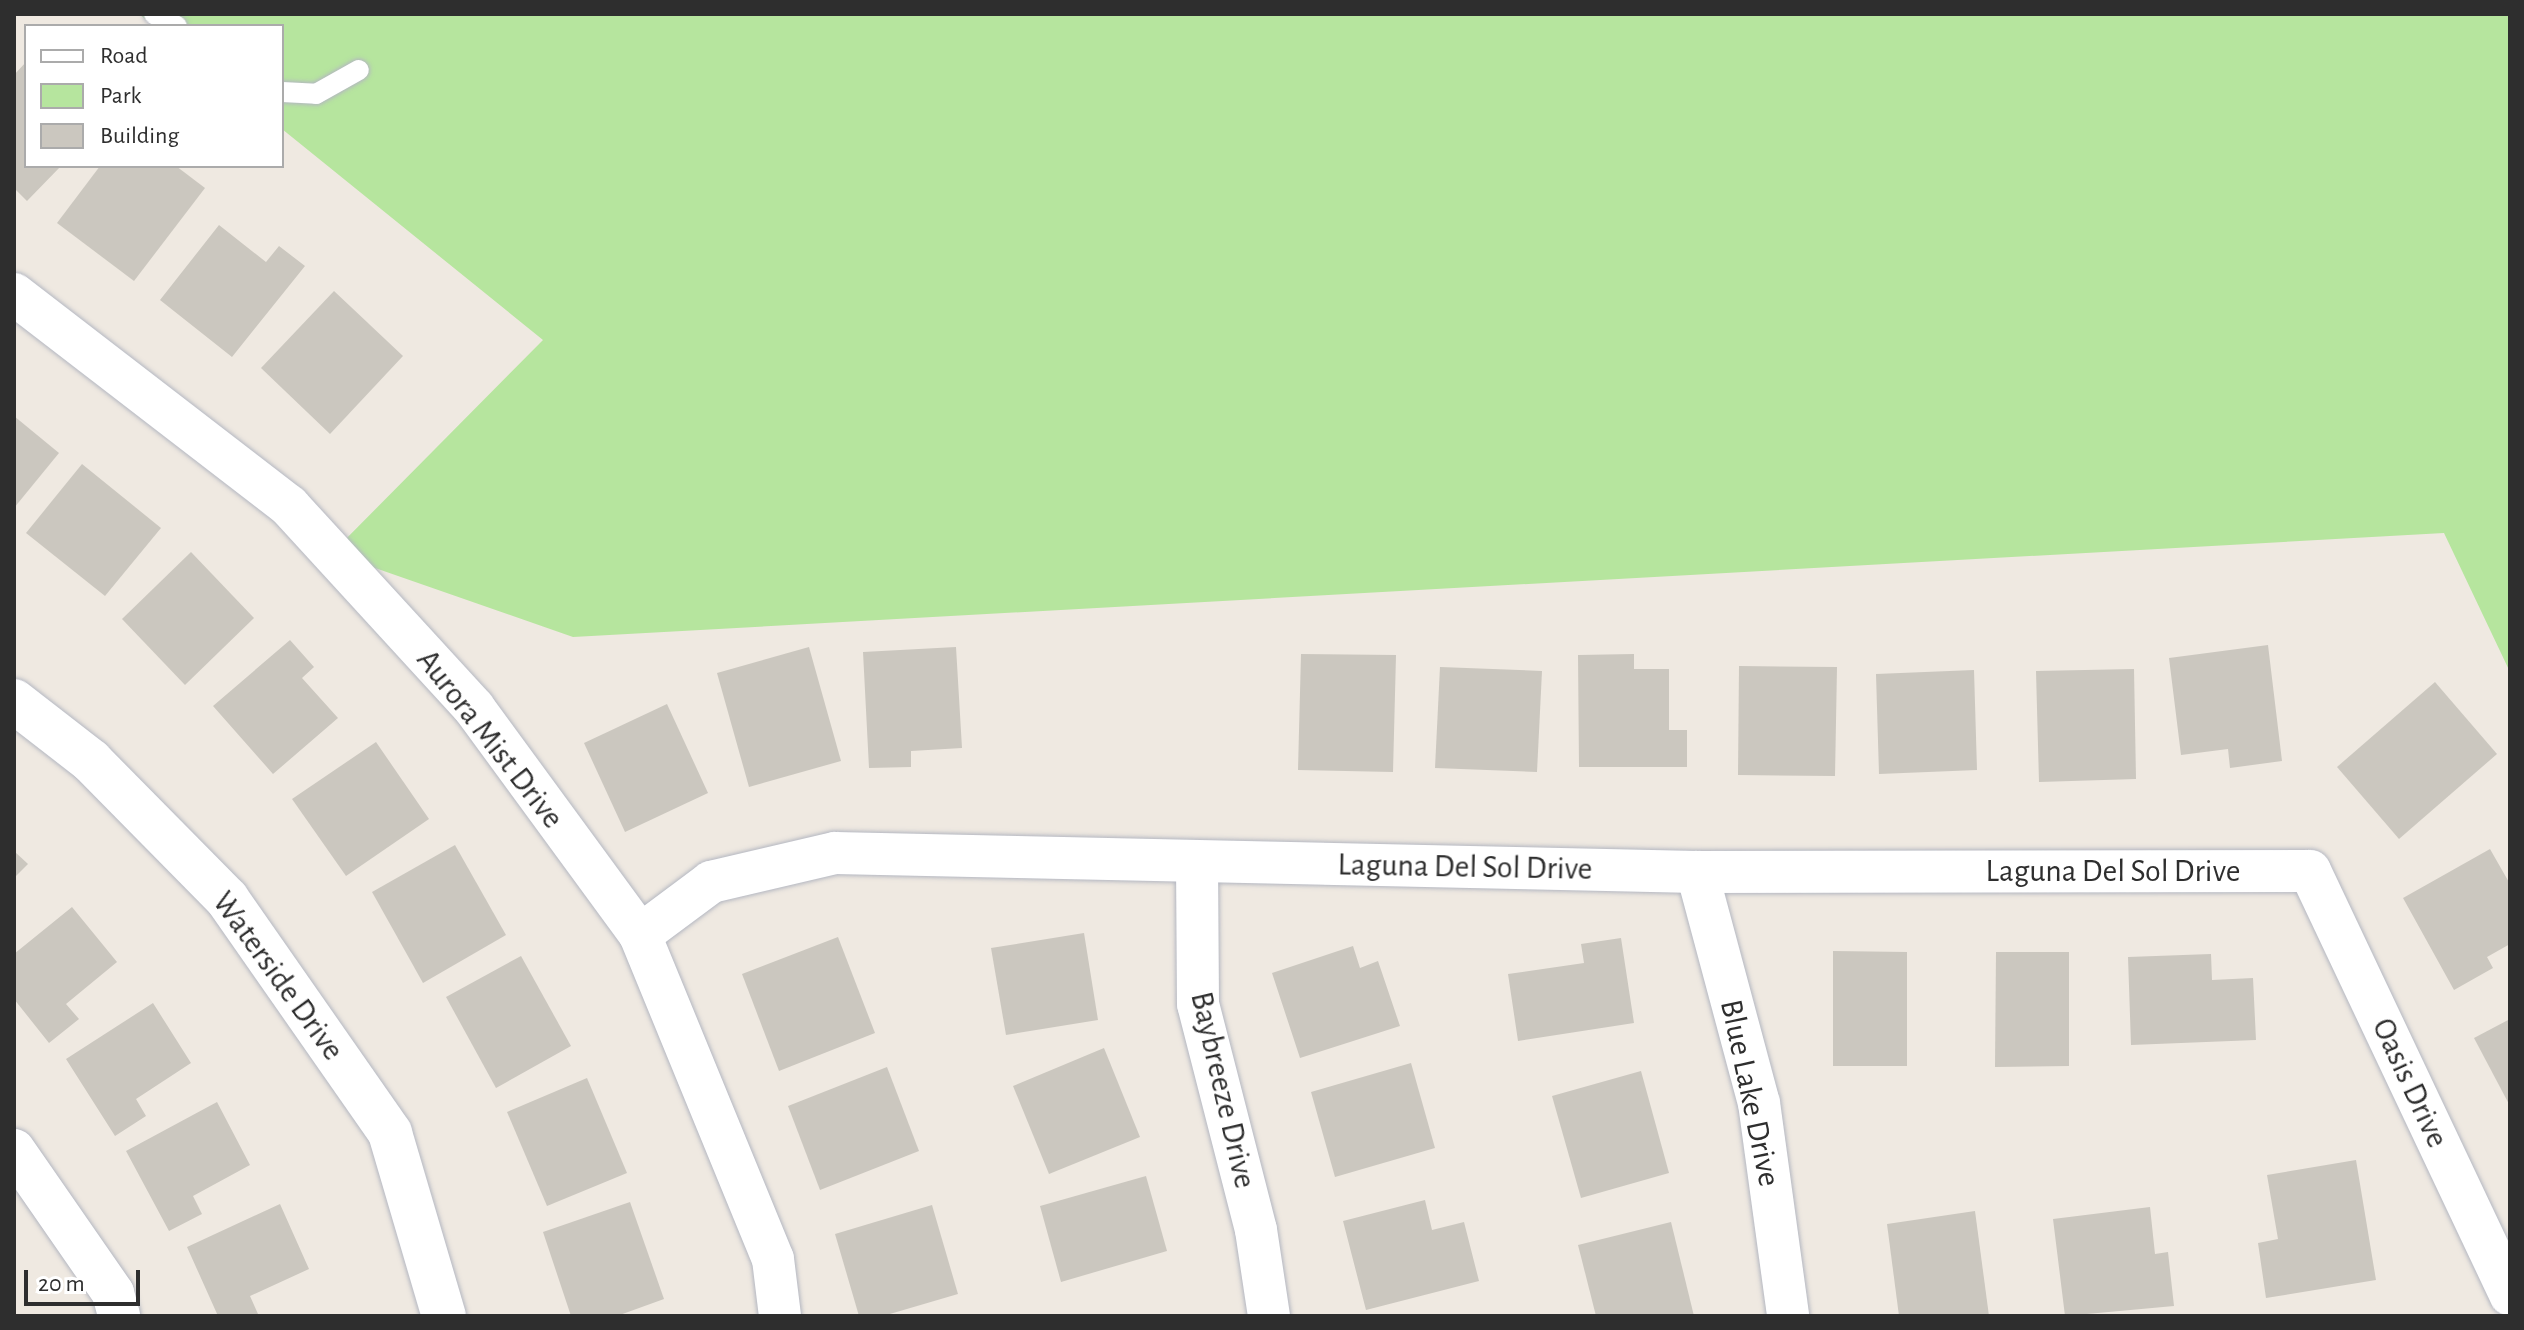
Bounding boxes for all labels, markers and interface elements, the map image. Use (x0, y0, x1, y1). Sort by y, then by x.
legend (24, 24, 284, 168)
text: Road (100, 44, 148, 68)
text: Park (100, 84, 141, 108)
text: Building (100, 124, 179, 148)
street label: Aurora Mist Drive (408, 642, 572, 836)
street label: Laguna Del Sol Drive (1337, 846, 1593, 888)
street label: Laguna Del Sol Drive (1986, 852, 2240, 890)
street label: Waterside Drive (204, 884, 352, 1068)
street label: Baybreeze Drive (1182, 988, 1264, 1192)
street label: Blue Lake Drive (1711, 996, 1789, 1190)
street label: Oasis Drive (2363, 1012, 2457, 1154)
scale bar (28, 1254, 144, 1304)
text: 20 m (38, 1272, 85, 1296)

